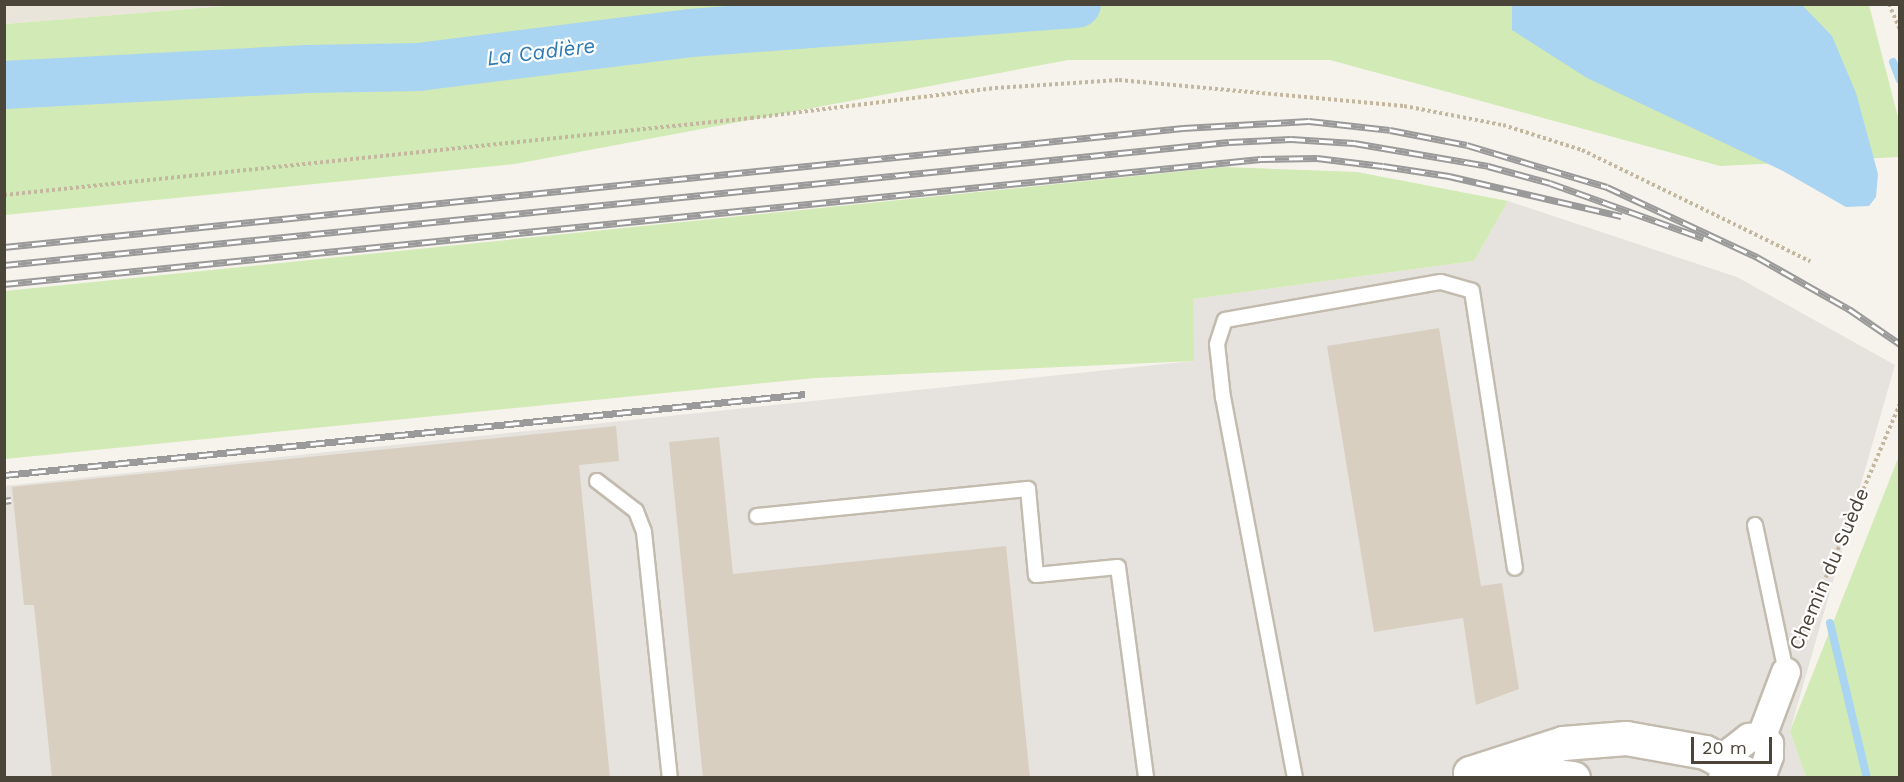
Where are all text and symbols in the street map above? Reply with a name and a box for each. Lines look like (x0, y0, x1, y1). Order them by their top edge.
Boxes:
water label: La Cadière (485, 33, 597, 71)
street label: Chemin du Suède (1784, 484, 1874, 654)
scale bar (1694, 725, 1775, 763)
text: 20 m (1702, 737, 1747, 758)

